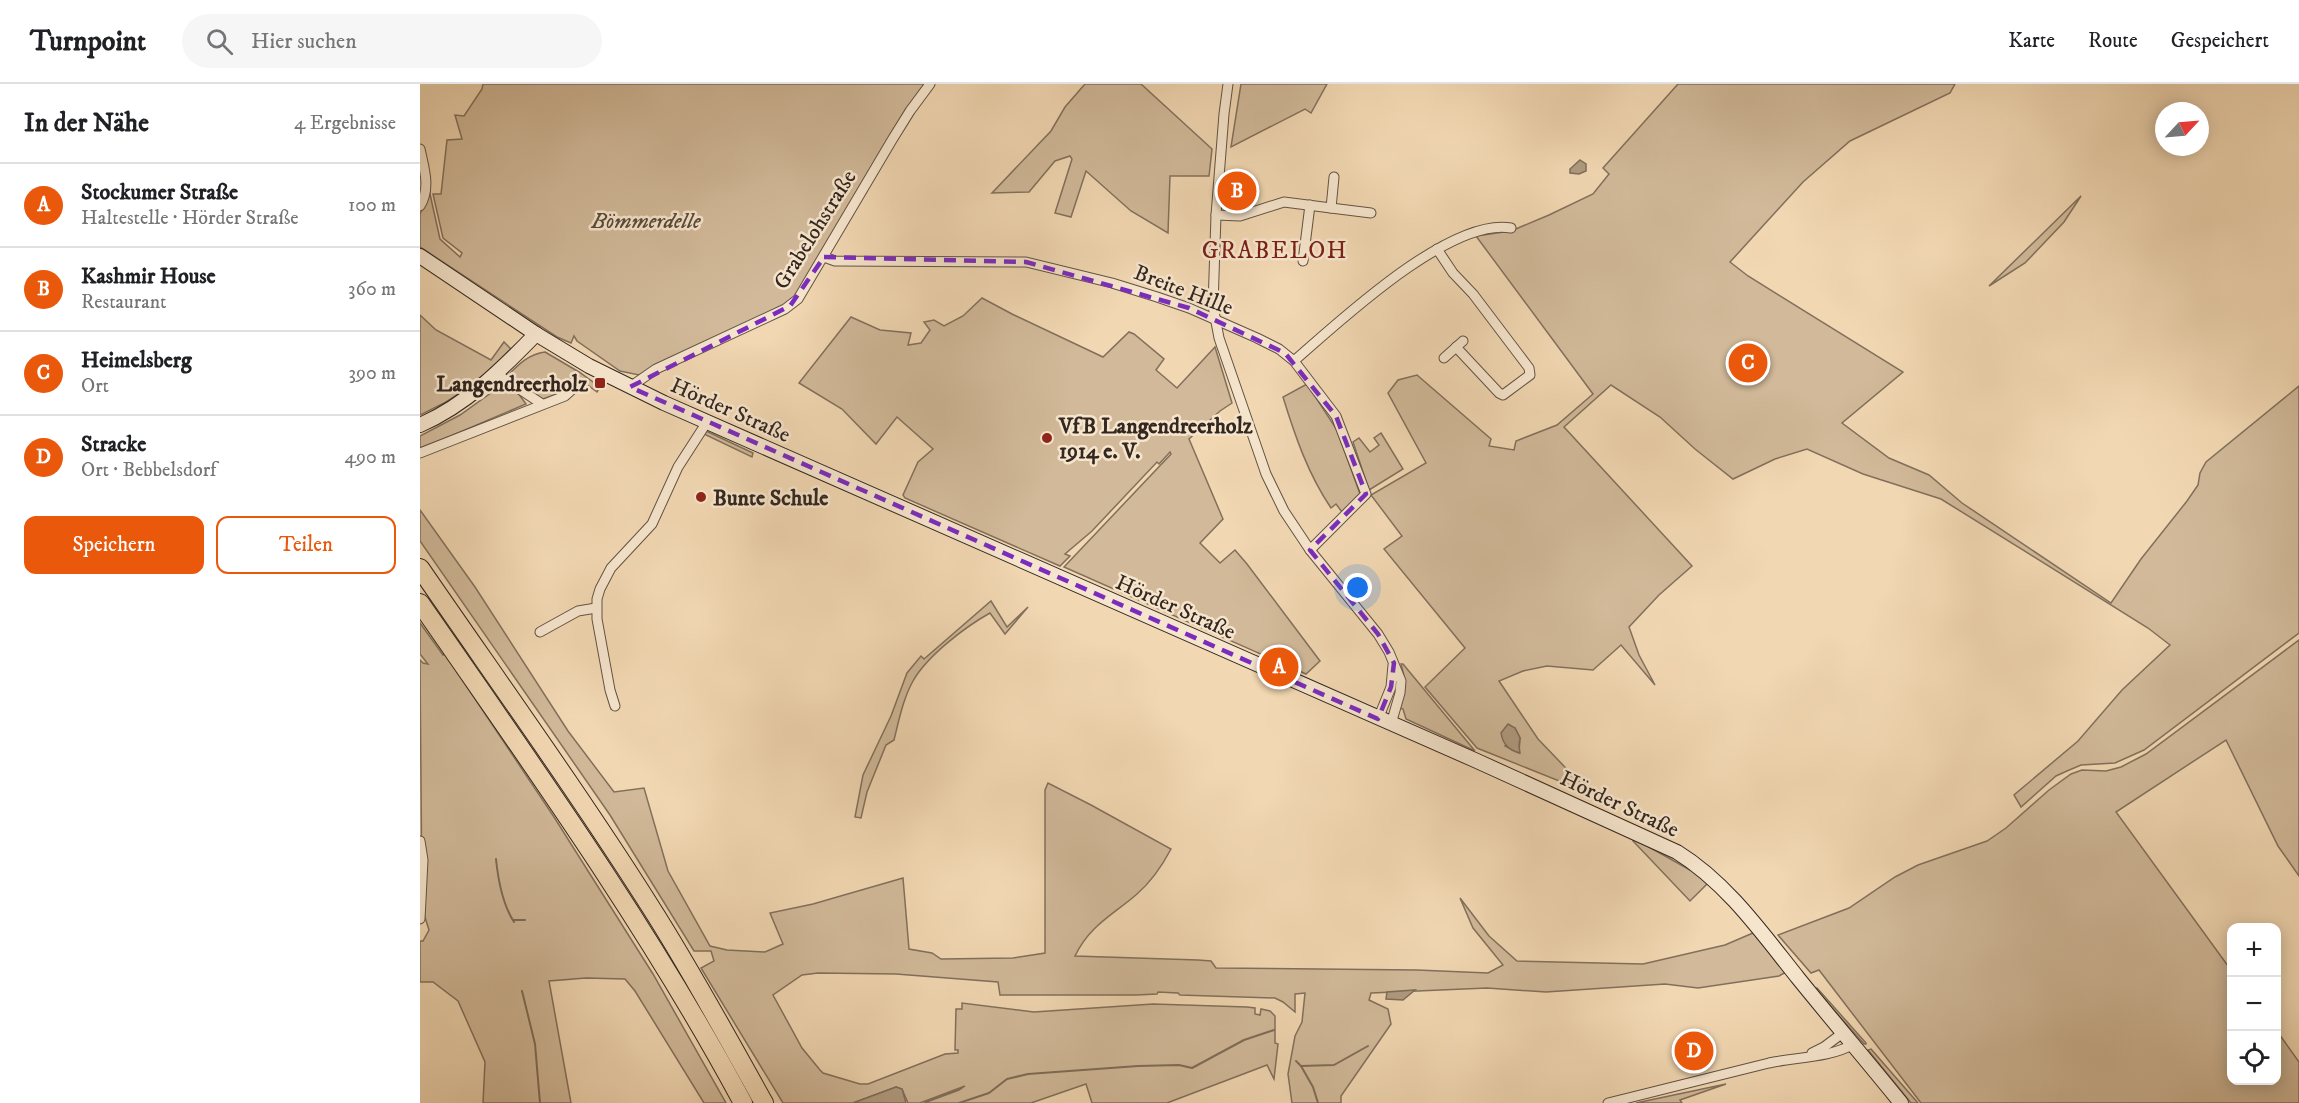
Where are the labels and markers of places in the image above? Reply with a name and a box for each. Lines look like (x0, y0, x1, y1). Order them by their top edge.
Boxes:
pin: B (1218, 168, 1256, 214)
pin: C (1728, 340, 1768, 386)
place label: Langendreerholz (436, 371, 588, 398)
marker: Langendreerholz (593, 376, 607, 390)
place label: VfB Langendreerholz 1914 e. V. (1058, 413, 1253, 465)
marker: VfB Langendreerholz 1914 e. V. (1040, 431, 1054, 445)
place label: Bunte Schule (713, 485, 828, 512)
marker: Bunte Schule (694, 490, 708, 504)
pin: A (1260, 644, 1298, 690)
pin: D (1674, 1028, 1714, 1074)

